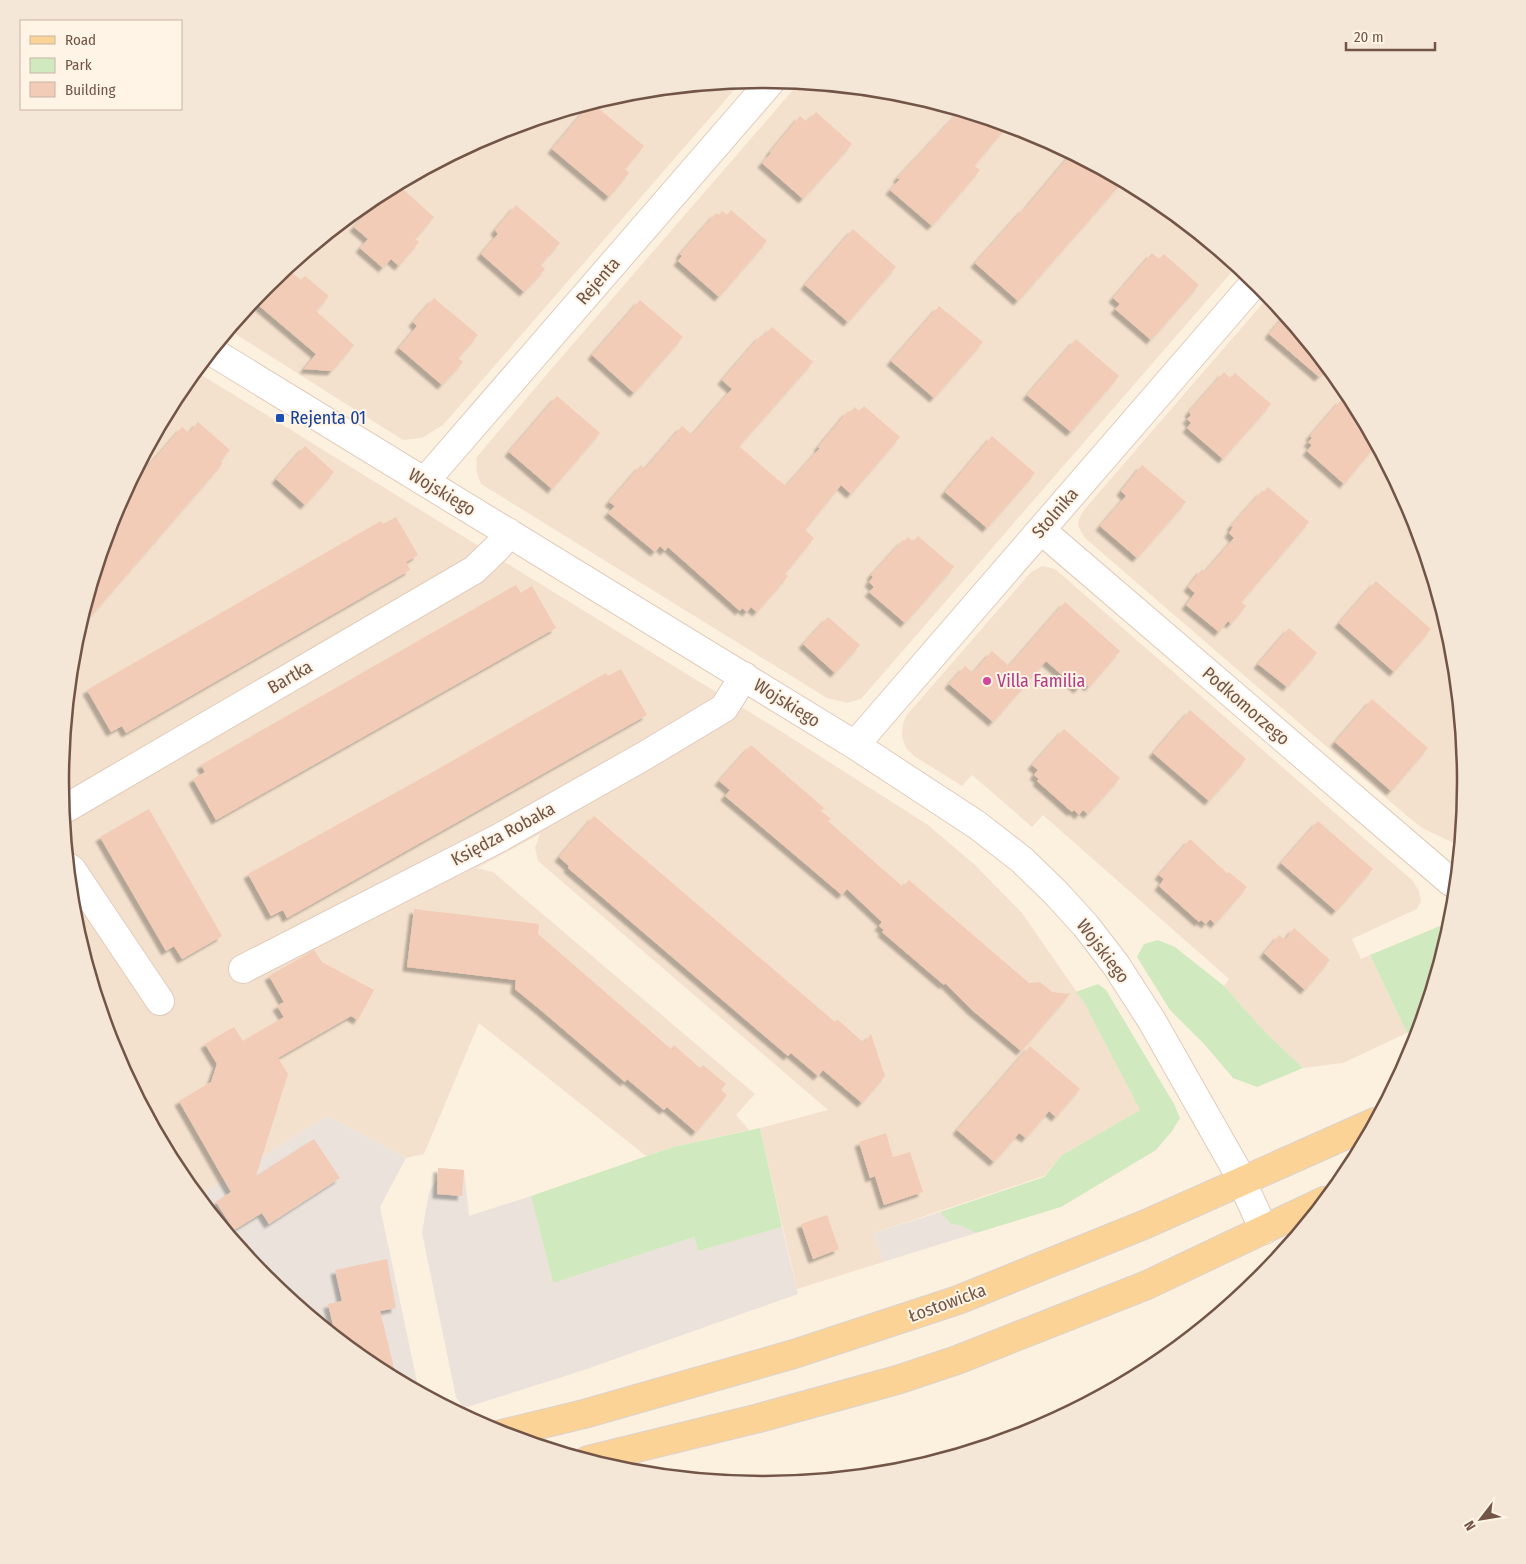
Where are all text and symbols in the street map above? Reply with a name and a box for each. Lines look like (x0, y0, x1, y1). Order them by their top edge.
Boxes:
legend (20, 20, 182, 110)
scale bar (1346, 20, 1435, 52)
text: 20 m (1354, 28, 1384, 46)
text: Road (65, 31, 96, 49)
text: Park (65, 56, 92, 74)
text: Building (65, 81, 116, 99)
street label: Rejenta (571, 253, 625, 309)
place label: Rejenta 01 (290, 407, 366, 429)
marker: Rejenta 01 (274, 412, 286, 424)
street label: Wojskiego (404, 463, 480, 521)
street label: Stolnika (1027, 483, 1083, 543)
street label: Bartka (264, 655, 316, 698)
street label: Podkomorzego (1198, 662, 1294, 750)
place label: Villa Familia (997, 670, 1085, 692)
street label: Wojskiego (750, 674, 824, 732)
marker: Villa Familia (981, 675, 993, 687)
street label: Księdza Robaka (447, 797, 559, 871)
street label: Wojskiego (1072, 915, 1134, 987)
street label: Łostowicka (905, 1279, 989, 1327)
north arrow (1456, 1494, 1506, 1544)
text: N (1461, 1517, 1480, 1533)

